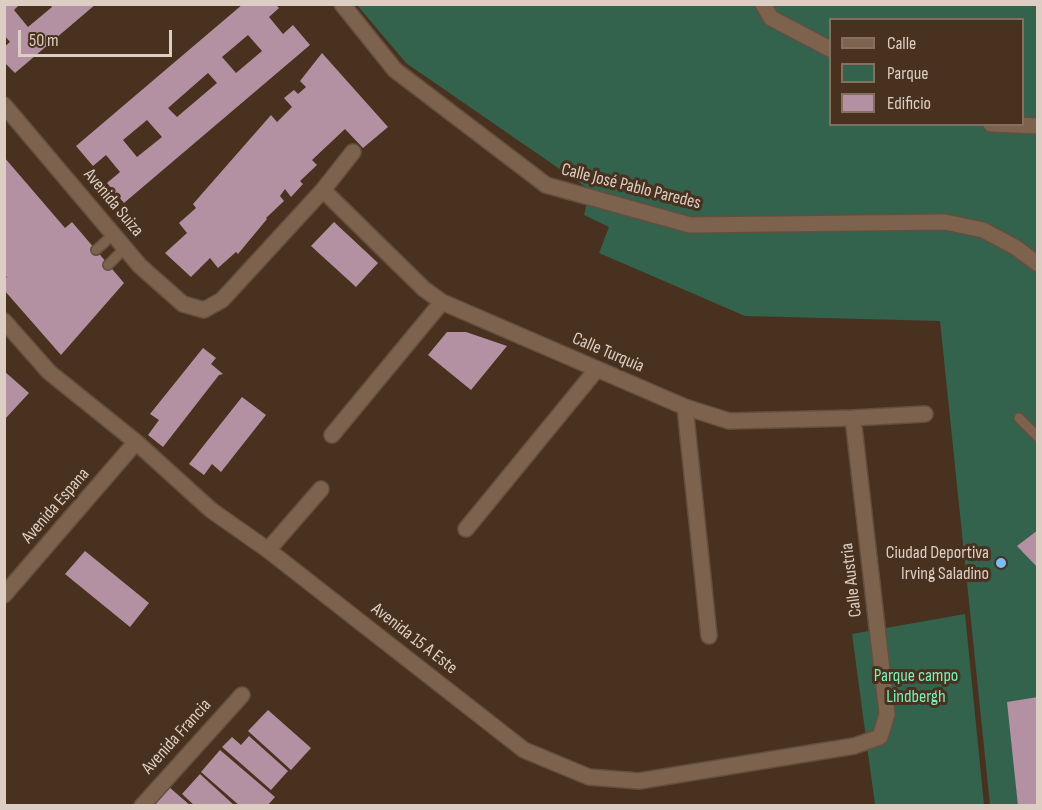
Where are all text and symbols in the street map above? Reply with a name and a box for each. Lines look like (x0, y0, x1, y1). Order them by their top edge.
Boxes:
scale bar (21, 18, 176, 56)
legend (829, 18, 1024, 126)
text: 50 m (29, 30, 59, 51)
text: Calle (887, 33, 916, 54)
text: Parque (887, 63, 928, 84)
text: Edificio (887, 93, 931, 114)
street label: Calle José Pablo Paredes (559, 159, 703, 215)
street label: Avenida Suiza (78, 165, 148, 241)
street label: Calle Turquia (569, 328, 647, 378)
street label: Avenida Espana (17, 464, 95, 548)
street label: Calle Austria (837, 542, 867, 618)
place label: Ciudad Deportiva Irving Saladino (886, 542, 989, 584)
marker: Ciudad Deportiva Irving Saladino (994, 556, 1008, 570)
street label: Avenida 15 A Este (367, 599, 461, 679)
park label: Parque campo Lindbergh (874, 665, 958, 708)
street label: Avenida Francia (138, 695, 216, 779)

